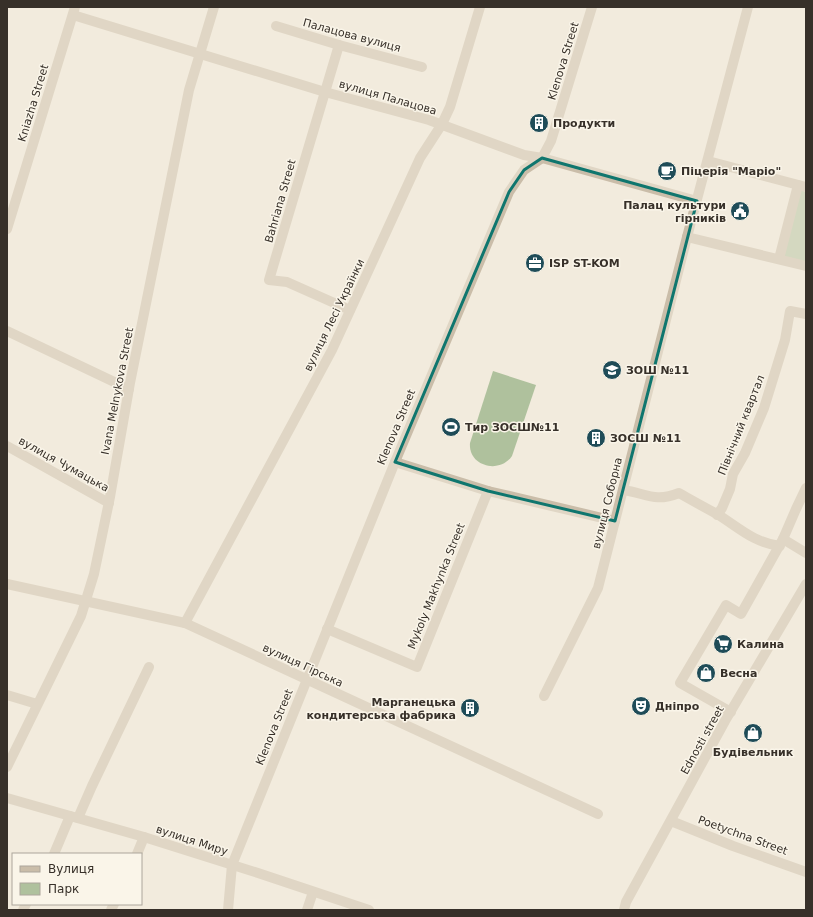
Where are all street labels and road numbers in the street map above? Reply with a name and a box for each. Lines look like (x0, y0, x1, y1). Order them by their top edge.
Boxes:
street label: Палацова вулиця (301, 16, 402, 55)
street label: Klenova Street (545, 20, 582, 102)
street label: Kniazha Street (16, 62, 52, 143)
street label: вулиця Палацова (338, 77, 438, 118)
street label: Bahriana Street (262, 157, 299, 244)
street label: вулиця Лесі Українки (302, 257, 367, 374)
street label: Ivana Melnykova Street (99, 326, 136, 456)
street label: Північний квартал (715, 373, 767, 477)
street label: Klenova Street (375, 387, 419, 467)
street label: вулиця Чумацька (16, 434, 111, 495)
street label: вулиця Соборна (590, 456, 625, 550)
street label: Mykoly Makhynka Street (405, 521, 468, 651)
street label: вулиця Гірська (260, 641, 345, 690)
street label: Klenova Street (253, 687, 296, 767)
street label: Ednosti street (678, 703, 727, 777)
street label: Poetychna Street (696, 813, 790, 858)
street label: вулиця Миру (154, 823, 230, 858)

